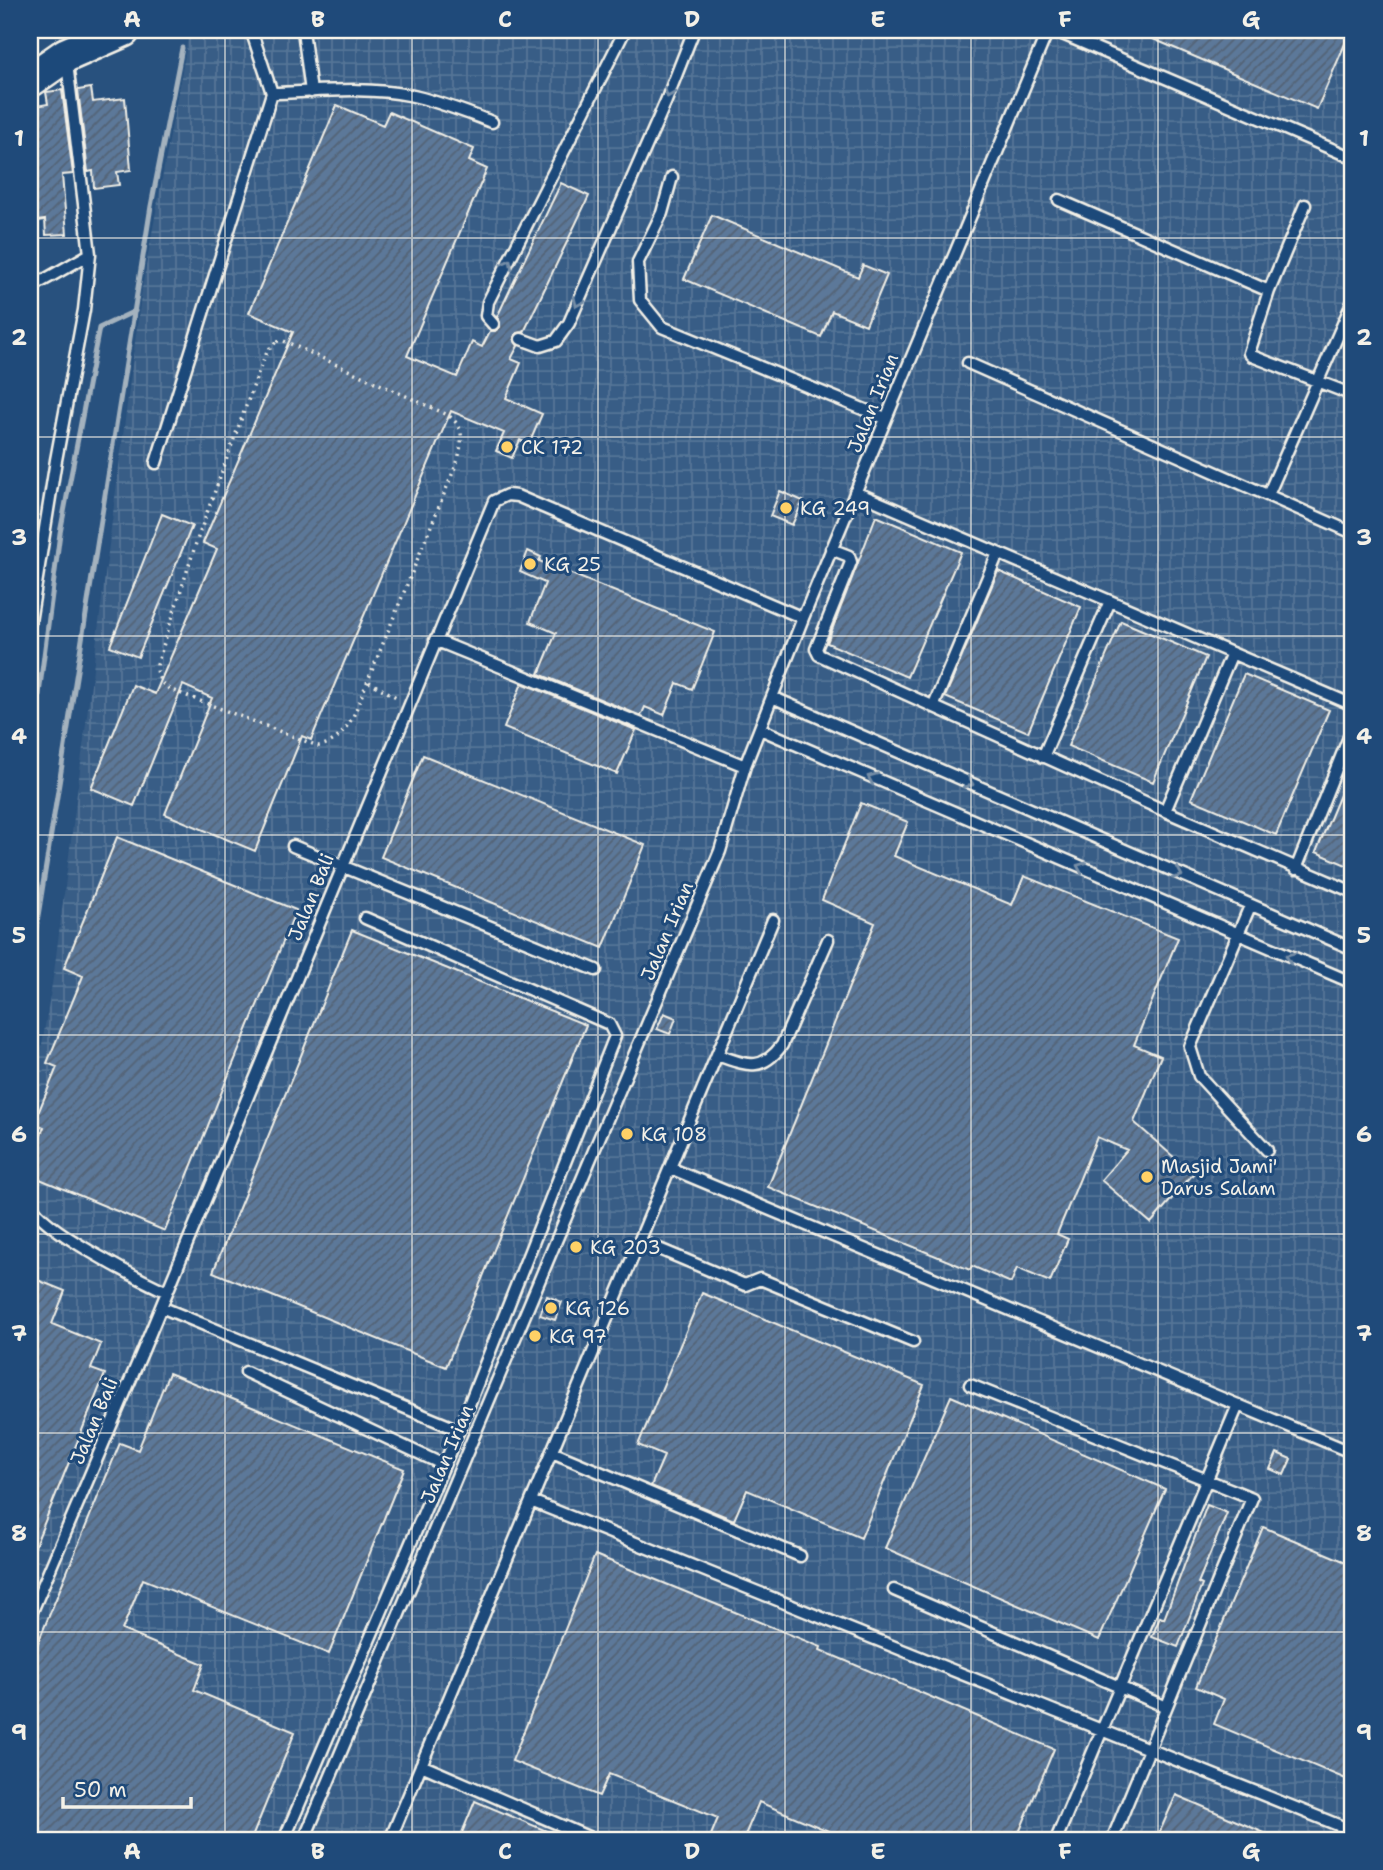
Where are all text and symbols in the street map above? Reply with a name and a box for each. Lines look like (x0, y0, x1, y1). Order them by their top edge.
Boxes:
text: A (123, 4, 141, 34)
text: B (311, 4, 325, 34)
text: C (498, 4, 512, 34)
text: D (684, 4, 700, 34)
text: E (870, 4, 886, 34)
text: F (1058, 4, 1072, 34)
text: G (1242, 4, 1261, 34)
one-way arrow (664, 87, 678, 99)
text: 1 (14, 123, 24, 153)
text: 1 (1359, 123, 1369, 153)
one-way arrow (500, 258, 514, 271)
one-way arrow (572, 295, 586, 307)
text: 2 (11, 322, 27, 352)
text: 2 (1356, 322, 1372, 352)
street label: Jalan Irian (842, 350, 904, 456)
place label: CK 172 (521, 435, 583, 460)
marker: CK 172 (499, 439, 515, 455)
place label: KG 249 (800, 496, 870, 521)
marker: KG 249 (778, 500, 794, 516)
text: 3 (11, 522, 27, 552)
text: 3 (1356, 522, 1372, 552)
place label: KG 25 (544, 552, 601, 577)
marker: KG 25 (522, 556, 538, 572)
text: 4 (11, 721, 27, 751)
text: 4 (1356, 721, 1372, 751)
one-way arrow (867, 772, 879, 786)
one-way arrow (962, 775, 975, 789)
street label: Jalan Bali (282, 850, 340, 944)
one-way arrow (1076, 861, 1088, 875)
one-way arrow (1171, 866, 1183, 880)
street label: Jalan Irian (635, 878, 699, 984)
text: 5 (12, 920, 26, 950)
text: 5 (1357, 920, 1371, 950)
one-way arrow (1285, 951, 1297, 965)
text: 6 (11, 1119, 27, 1149)
text: 6 (1356, 1119, 1372, 1149)
place label: KG 108 (641, 1122, 707, 1147)
marker: KG 108 (619, 1126, 635, 1142)
place label: Masjid Jami' Darus Salam (1161, 1154, 1278, 1201)
marker: Masjid Jami' Darus Salam (1139, 1169, 1155, 1185)
place label: KG 203 (590, 1235, 661, 1260)
marker: KG 203 (568, 1239, 584, 1255)
place label: KG 126 (565, 1296, 630, 1321)
marker: KG 126 (543, 1300, 559, 1316)
text: 7 (11, 1318, 27, 1348)
text: 7 (1356, 1318, 1372, 1348)
place label: KG 97 (549, 1324, 607, 1349)
marker: KG 97 (527, 1328, 543, 1344)
street label: Jalan Bali (64, 1374, 124, 1468)
street label: Jalan Irian (415, 1401, 479, 1507)
text: 8 (11, 1518, 27, 1548)
text: 8 (1356, 1518, 1372, 1548)
text: 9 (11, 1717, 27, 1747)
text: 9 (1356, 1717, 1372, 1747)
scale bar (63, 1765, 191, 1809)
text: 50 m (74, 1776, 127, 1804)
text: A (123, 1836, 141, 1866)
text: B (311, 1836, 325, 1866)
text: C (498, 1836, 512, 1866)
text: D (684, 1836, 700, 1866)
text: E (870, 1836, 886, 1866)
text: F (1058, 1836, 1072, 1866)
text: G (1242, 1836, 1261, 1866)

